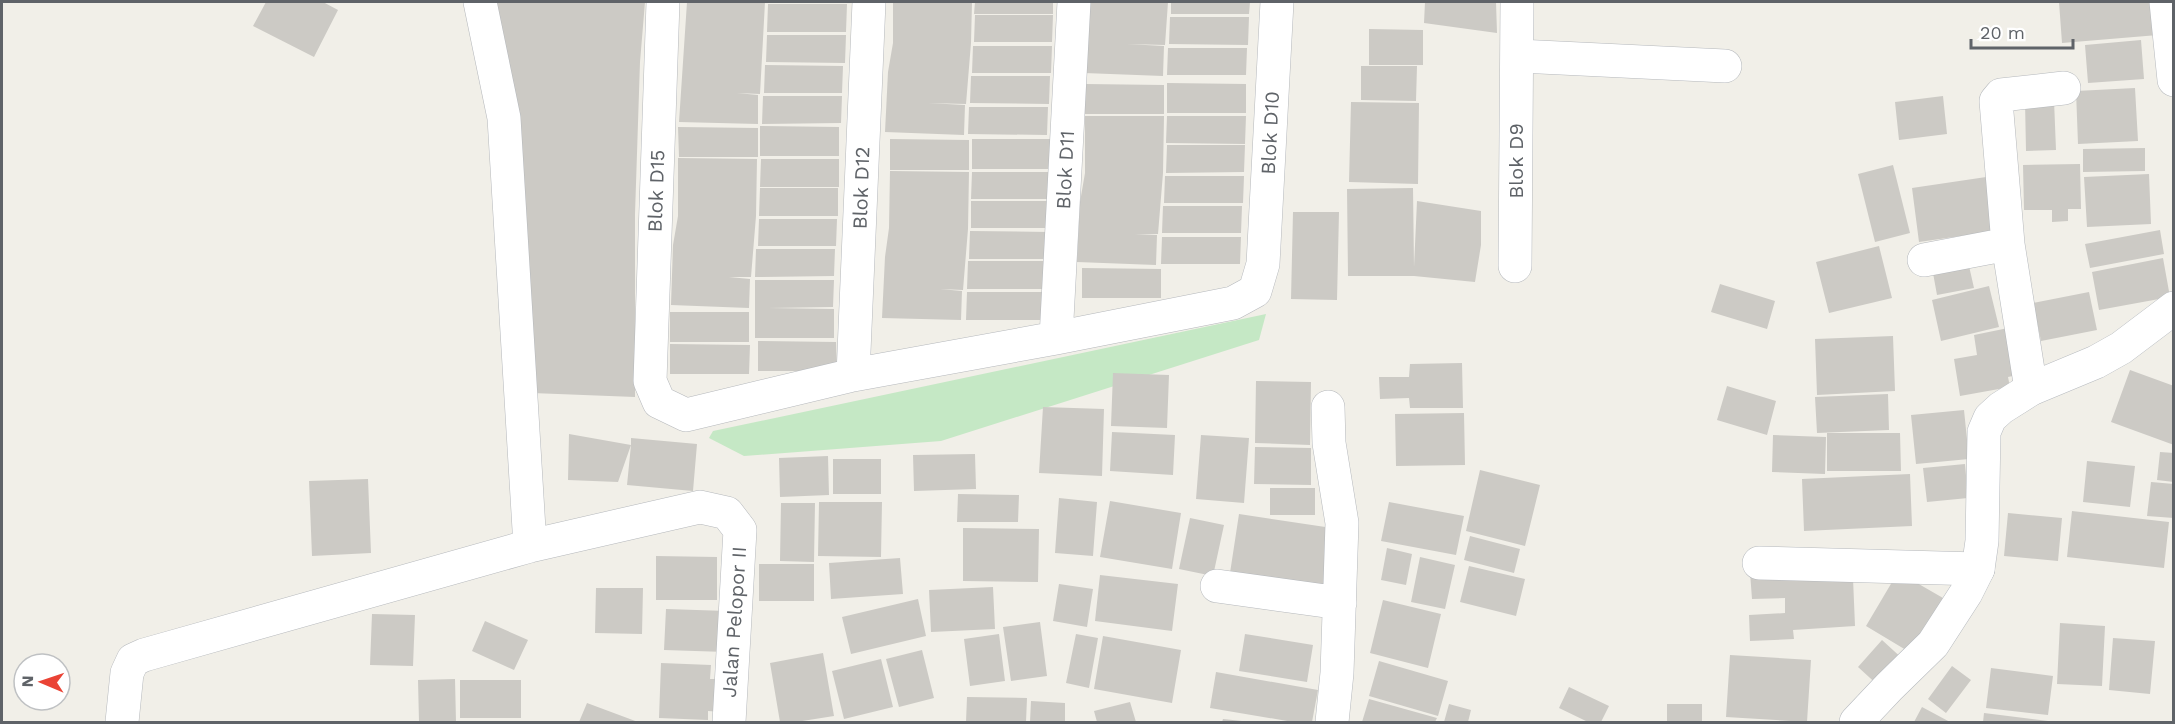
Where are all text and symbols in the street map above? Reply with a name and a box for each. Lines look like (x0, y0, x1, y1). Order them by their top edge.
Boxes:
scale bar (1971, 12, 2073, 50)
text: 20 m (1980, 22, 2025, 43)
street label: Blok D10 (1256, 91, 1284, 175)
street label: Blok D9 (1504, 123, 1528, 199)
street label: Blok D11 (1051, 130, 1079, 210)
street label: Blok D12 (848, 146, 874, 230)
street label: Blok D15 (643, 149, 669, 233)
street label: Jalan Pelopor II (717, 546, 751, 698)
north arrow (12, 652, 72, 712)
text: N (18, 675, 37, 688)

